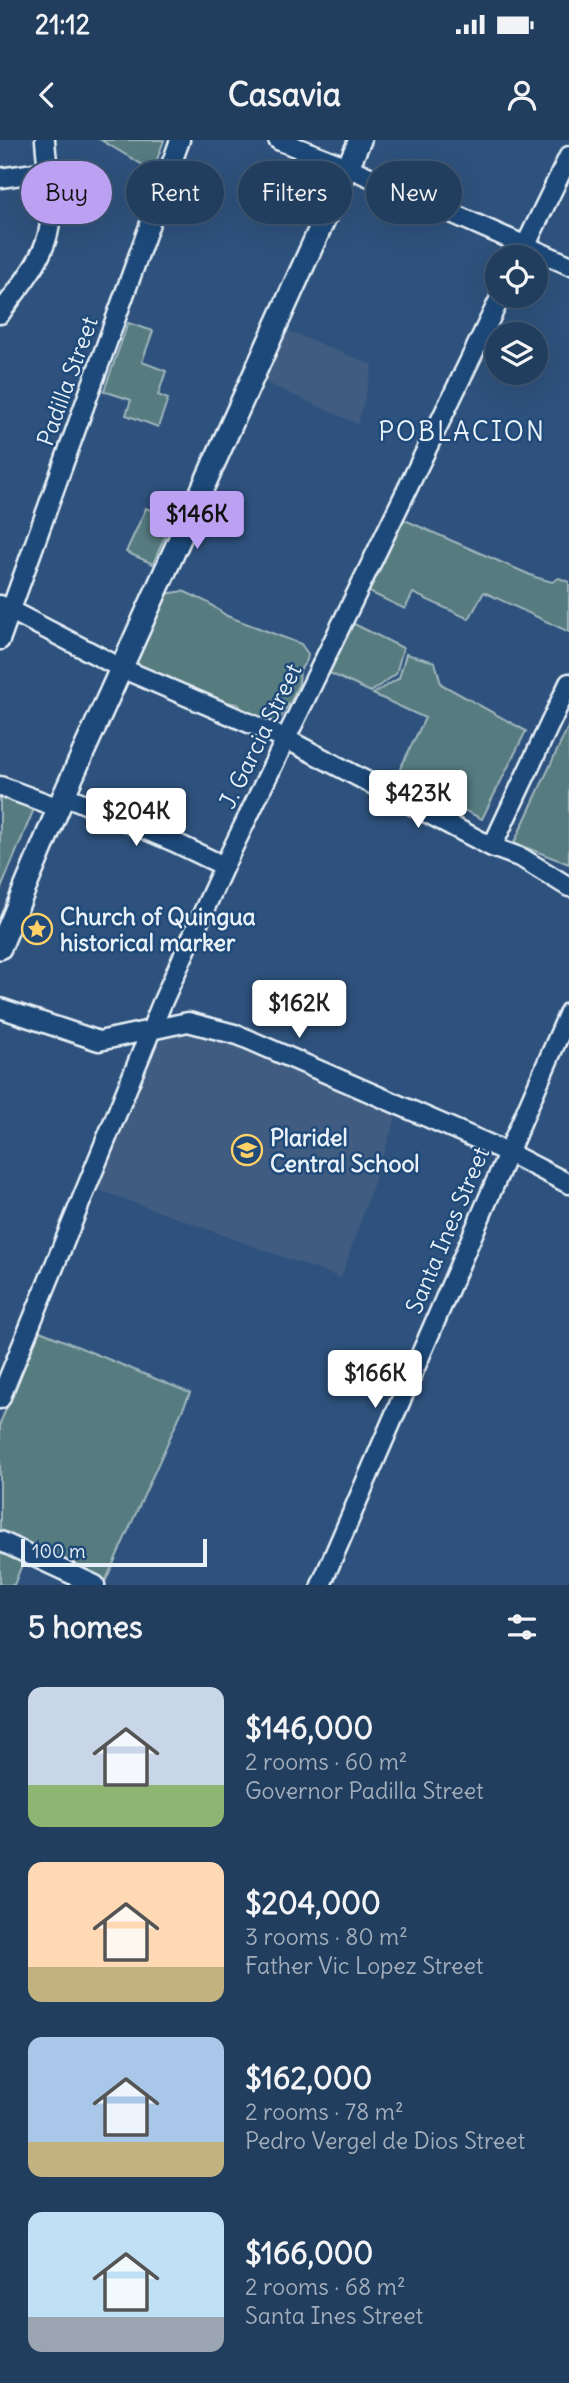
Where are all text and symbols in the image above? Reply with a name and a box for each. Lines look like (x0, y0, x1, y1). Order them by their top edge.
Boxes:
text: 21:12 (35, 8, 90, 41)
text: Casavia (228, 74, 341, 115)
icon: back (28, 76, 66, 114)
icon: person (503, 76, 541, 114)
chip: Buy (21, 161, 112, 224)
chip: Rent (126, 161, 224, 224)
chip: Filters (238, 161, 352, 224)
chip: New (366, 161, 462, 224)
map controls (485, 245, 548, 385)
button: locate (485, 245, 548, 308)
street label: Padilla Street (30, 312, 104, 450)
button: layers (485, 322, 548, 385)
district label: POBLACION (378, 415, 546, 448)
pin: $146K (148, 492, 246, 551)
text: $146K (166, 499, 228, 528)
street label: J. Garcia Street (212, 659, 308, 813)
pin: $423K (369, 770, 467, 830)
text: $423K (385, 778, 451, 807)
pin: $204K (87, 788, 185, 848)
text: $204K (102, 796, 170, 825)
place label: Church of Quingua historical marker (60, 902, 256, 957)
place icon: Church of Quingua historical marker (20, 912, 54, 946)
pin: $162K (250, 981, 348, 1040)
text: $162K (268, 988, 330, 1017)
place label: Plaridel Central School (270, 1123, 419, 1178)
school or university icon: Plaridel Central School (230, 1133, 264, 1167)
street label: Santa Ines Street (399, 1142, 495, 1318)
pin: $166K (326, 1350, 424, 1410)
text: $166K (344, 1358, 406, 1387)
scale bar (21, 1536, 206, 1568)
text: 100 m (32, 1539, 86, 1563)
text: 5 homes (28, 1608, 143, 1646)
icon: filters (503, 1608, 541, 1646)
text: $146,000 (245, 1709, 373, 1747)
icon: home (84, 1715, 168, 1799)
text: 2 rooms · 60 m² (245, 1747, 407, 1776)
text: Governor Padilla Street (245, 1776, 484, 1805)
text: $204,000 (245, 1884, 381, 1922)
icon: home (84, 1890, 168, 1974)
text: 3 rooms · 80 m² (245, 1922, 408, 1951)
text: Father Vic Lopez Street (245, 1951, 484, 1980)
text: $162,000 (245, 2059, 372, 2097)
icon: home (84, 2065, 168, 2149)
text: 2 rooms · 78 m² (245, 2097, 404, 2126)
text: Pedro Vergel de Dios Street (245, 2126, 525, 2155)
text: $166,000 (245, 2234, 373, 2272)
icon: home (84, 2240, 168, 2324)
text: 2 rooms · 68 m² (245, 2272, 406, 2301)
text: Santa Ines Street (245, 2301, 423, 2330)

